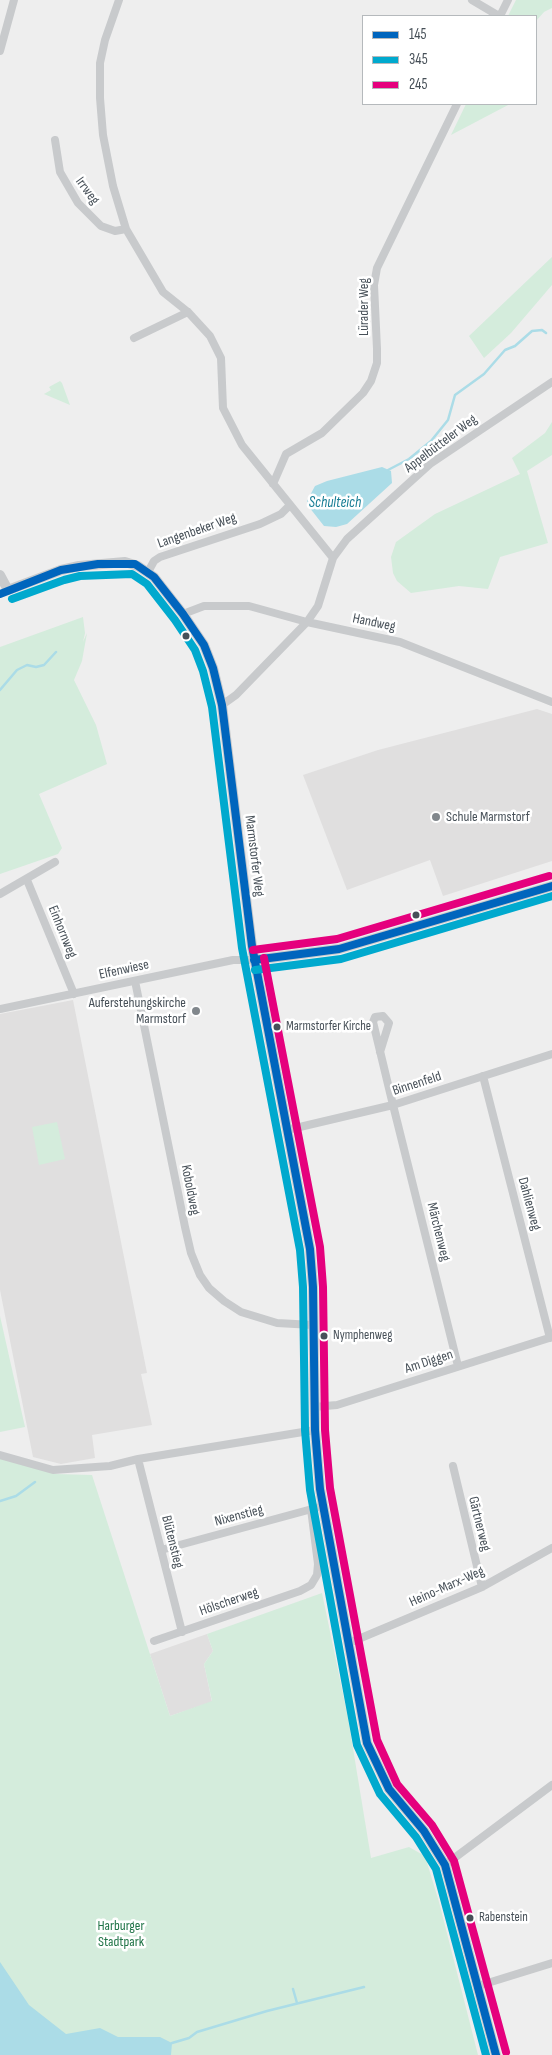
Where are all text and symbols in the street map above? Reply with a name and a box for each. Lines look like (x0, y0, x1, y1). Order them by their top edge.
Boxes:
legend (362, 15, 537, 105)
text: 145 (409, 25, 427, 44)
text: 345 (409, 50, 428, 69)
text: 245 (409, 75, 427, 94)
street label: Irrweg (71, 174, 103, 208)
street label: Lürader Weg (356, 278, 372, 336)
street label: Appelbütteler Weg (401, 411, 481, 477)
water label: Schulteich (309, 494, 361, 512)
street label: Langenbeker Weg (155, 510, 239, 552)
street label: Handweg (351, 610, 397, 636)
unlabelled marker (181, 631, 191, 641)
place label: Schule Marmstorf (446, 809, 530, 825)
marker: Schule Marmstorf (430, 811, 442, 823)
street label: Marmstorfer Weg (241, 814, 267, 898)
street label: Einhornweg (44, 903, 80, 961)
unlabelled marker (411, 910, 421, 920)
street label: Elfenwiese (98, 957, 150, 983)
place label: Auferstehungskirche Marmstorf (89, 995, 186, 1028)
marker: Auferstehungskirche Marmstorf (190, 1005, 202, 1017)
place label: Marmstorfer Kirche (286, 1019, 371, 1035)
marker: Marmstorfer Kirche (272, 1022, 282, 1032)
street label: Binnenfeld (391, 1068, 443, 1100)
street label: Koboldweg (177, 1163, 203, 1217)
street label: Dahlienweg (514, 1176, 544, 1232)
street label: Märchenweg (423, 1201, 453, 1263)
place label: Nymphenweg (333, 1328, 392, 1344)
marker: Nymphenweg (319, 1331, 329, 1341)
street label: Am Diggen (403, 1346, 455, 1378)
street label: Gärtnerweg (464, 1495, 494, 1553)
street label: Nixenstieg (213, 1501, 265, 1531)
street label: Blütenstieg (157, 1514, 187, 1570)
street label: Heino-Marx-Weg (407, 1563, 487, 1611)
street label: Hölscherweg (197, 1584, 261, 1620)
place label: Rabenstein (479, 1910, 528, 1926)
marker: Rabenstein (465, 1913, 475, 1923)
park label: Harburger Stadtpark (98, 1918, 144, 1950)

